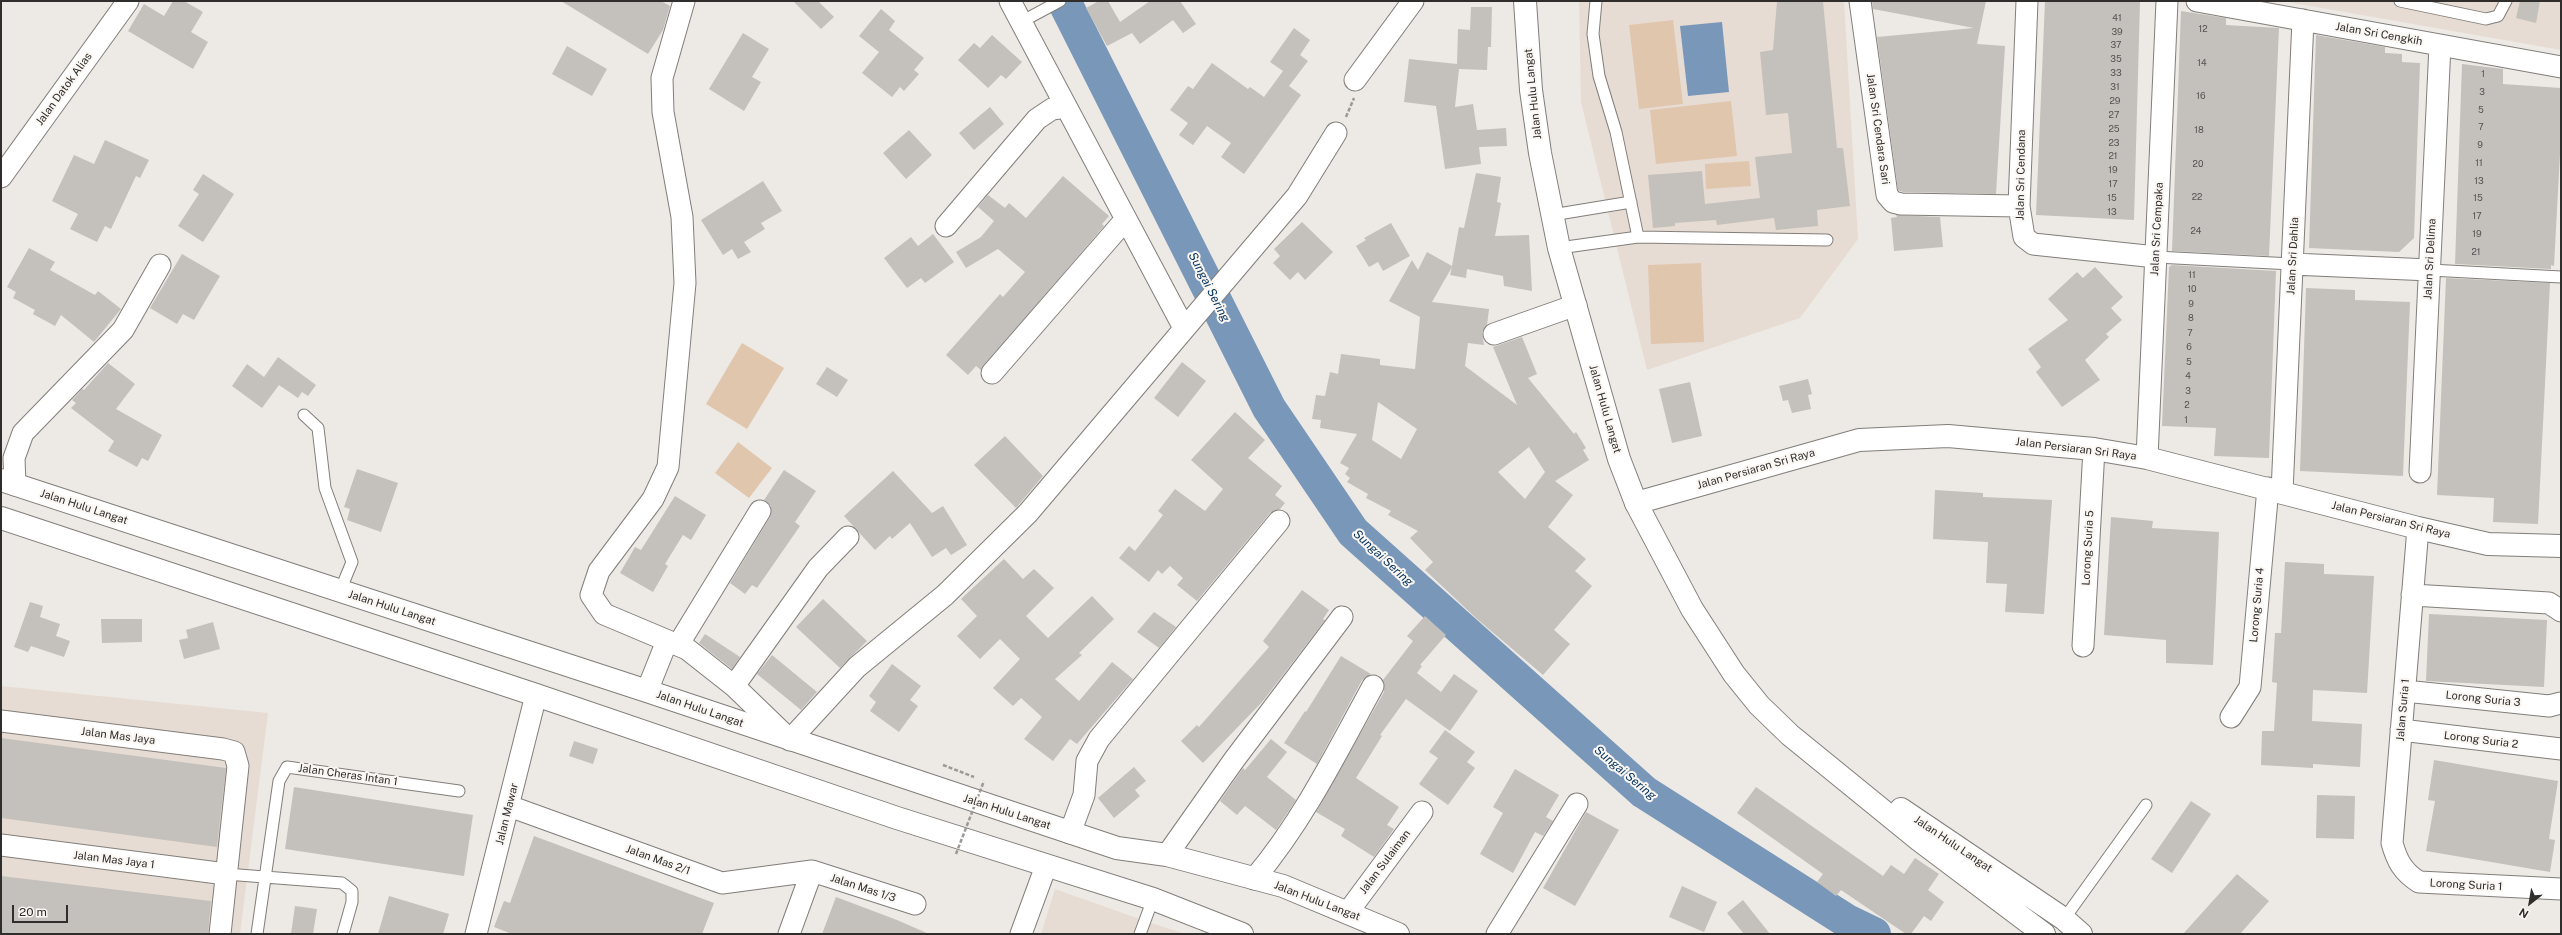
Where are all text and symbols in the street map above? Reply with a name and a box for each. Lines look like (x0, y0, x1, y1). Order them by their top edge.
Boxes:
house number: 41 (2112, 13, 2122, 23)
street label: Jalan Sri Cengkih (2334, 20, 2424, 48)
house number: 12 (2198, 24, 2208, 34)
house number: 39 (2111, 27, 2123, 37)
house number: 37 (2111, 40, 2121, 50)
street label: Jalan Hulu Langat (1522, 48, 1544, 140)
street label: Jalan Datok Alias (33, 50, 95, 128)
house number: 35 (2110, 54, 2122, 64)
house number: 14 (2197, 58, 2207, 68)
house number: 33 (2110, 68, 2122, 78)
house number: 1 (2481, 69, 2485, 79)
street label: Jalan Sri Cendara Sari (1864, 73, 1892, 185)
house number: 31 (2110, 82, 2120, 92)
house number: 3 (2479, 87, 2485, 97)
house number: 16 (2196, 91, 2206, 101)
house number: 29 (2110, 96, 2120, 106)
house number: 5 (2478, 105, 2484, 115)
house number: 27 (2109, 110, 2119, 120)
house number: 7 (2478, 122, 2484, 132)
house number: 25 (2108, 124, 2120, 134)
house number: 18 (2194, 125, 2204, 135)
street label: Jalan Sri Cendana (2014, 129, 2028, 221)
house number: 23 (2108, 138, 2120, 148)
house number: 9 (2477, 140, 2483, 150)
house number: 21 (2108, 151, 2118, 161)
house number: 11 (2475, 158, 2483, 168)
house number: 20 (2193, 159, 2203, 169)
house number: 19 (2108, 165, 2118, 175)
house number: 13 (2474, 176, 2484, 186)
house number: 17 (2108, 179, 2118, 189)
street label: Jalan Sri Cempaka (2148, 182, 2166, 276)
house number: 22 (2192, 192, 2202, 202)
house number: 15 (2107, 193, 2117, 203)
house number: 15 (2473, 193, 2483, 203)
house number: 13 (2107, 207, 2117, 217)
house number: 17 (2472, 211, 2482, 221)
street label: Jalan Sri Dahlia (2284, 217, 2302, 295)
street label: Jalan Sri Delima (2421, 218, 2439, 300)
house number: 24 (2190, 226, 2202, 236)
house number: 19 (2472, 229, 2482, 239)
house number: 21 (2471, 247, 2481, 257)
water label: Sungai Sering (1185, 250, 1233, 324)
house number: 11 (2188, 270, 2196, 280)
house number: 10 (2187, 284, 2197, 294)
house number: 9 (2188, 299, 2194, 309)
house number: 8 (2188, 313, 2194, 323)
house number: 7 (2187, 328, 2193, 338)
house number: 6 (2186, 342, 2192, 352)
house number: 5 (2186, 357, 2192, 367)
street label: Jalan Hulu Langat (1586, 363, 1624, 455)
house number: 4 (2185, 371, 2191, 381)
house number: 3 (2185, 386, 2191, 396)
house number: 2 (2184, 400, 2190, 410)
house number: 1 (2184, 415, 2188, 425)
street label: Jalan Persiaran Sri Raya (2015, 435, 2137, 463)
street label: Jalan Persiaran Sri Raya (1696, 446, 1816, 492)
street label: Jalan Hulu Langat (39, 487, 129, 527)
street label: Jalan Persiaran Sri Raya (2330, 499, 2452, 541)
street label: Lorong Suria 5 (2079, 510, 2097, 586)
water label: Sungai Sering (1350, 527, 1416, 589)
street label: Lorong Suria 4 (2247, 567, 2267, 643)
street label: Jalan Hulu Langat (347, 588, 437, 628)
street label: Jalan Suria 1 (2394, 678, 2412, 742)
street label: Jalan Hulu Langat (655, 688, 745, 730)
street label: Lorong Suria 3 (2445, 689, 2521, 709)
street label: Jalan Mas Jaya (80, 725, 156, 747)
street label: Lorong Suria 2 (2443, 729, 2519, 751)
water label: Sungai Sering (1591, 743, 1659, 803)
street label: Jalan Cheras Intan 1 (297, 761, 399, 789)
street label: Jalan Mawar (493, 782, 521, 846)
street label: Jalan Hulu Langat (962, 792, 1052, 832)
street label: Jalan Hulu Langat (1911, 813, 1995, 875)
street label: Jalan Sulaiman (1357, 827, 1413, 897)
street label: Jalan Mas 2/1 (624, 842, 692, 878)
street label: Jalan Mas Jaya 1 (73, 848, 155, 872)
street label: Jalan Mas 1/3 (829, 871, 897, 905)
street label: Lorong Suria 1 (2429, 877, 2503, 893)
street label: Jalan Hulu Langat (1272, 878, 1362, 924)
north arrow (2510, 883, 2550, 923)
scale bar (14, 897, 70, 923)
text: 20 m (19, 905, 47, 919)
text: N (2517, 906, 2531, 921)

